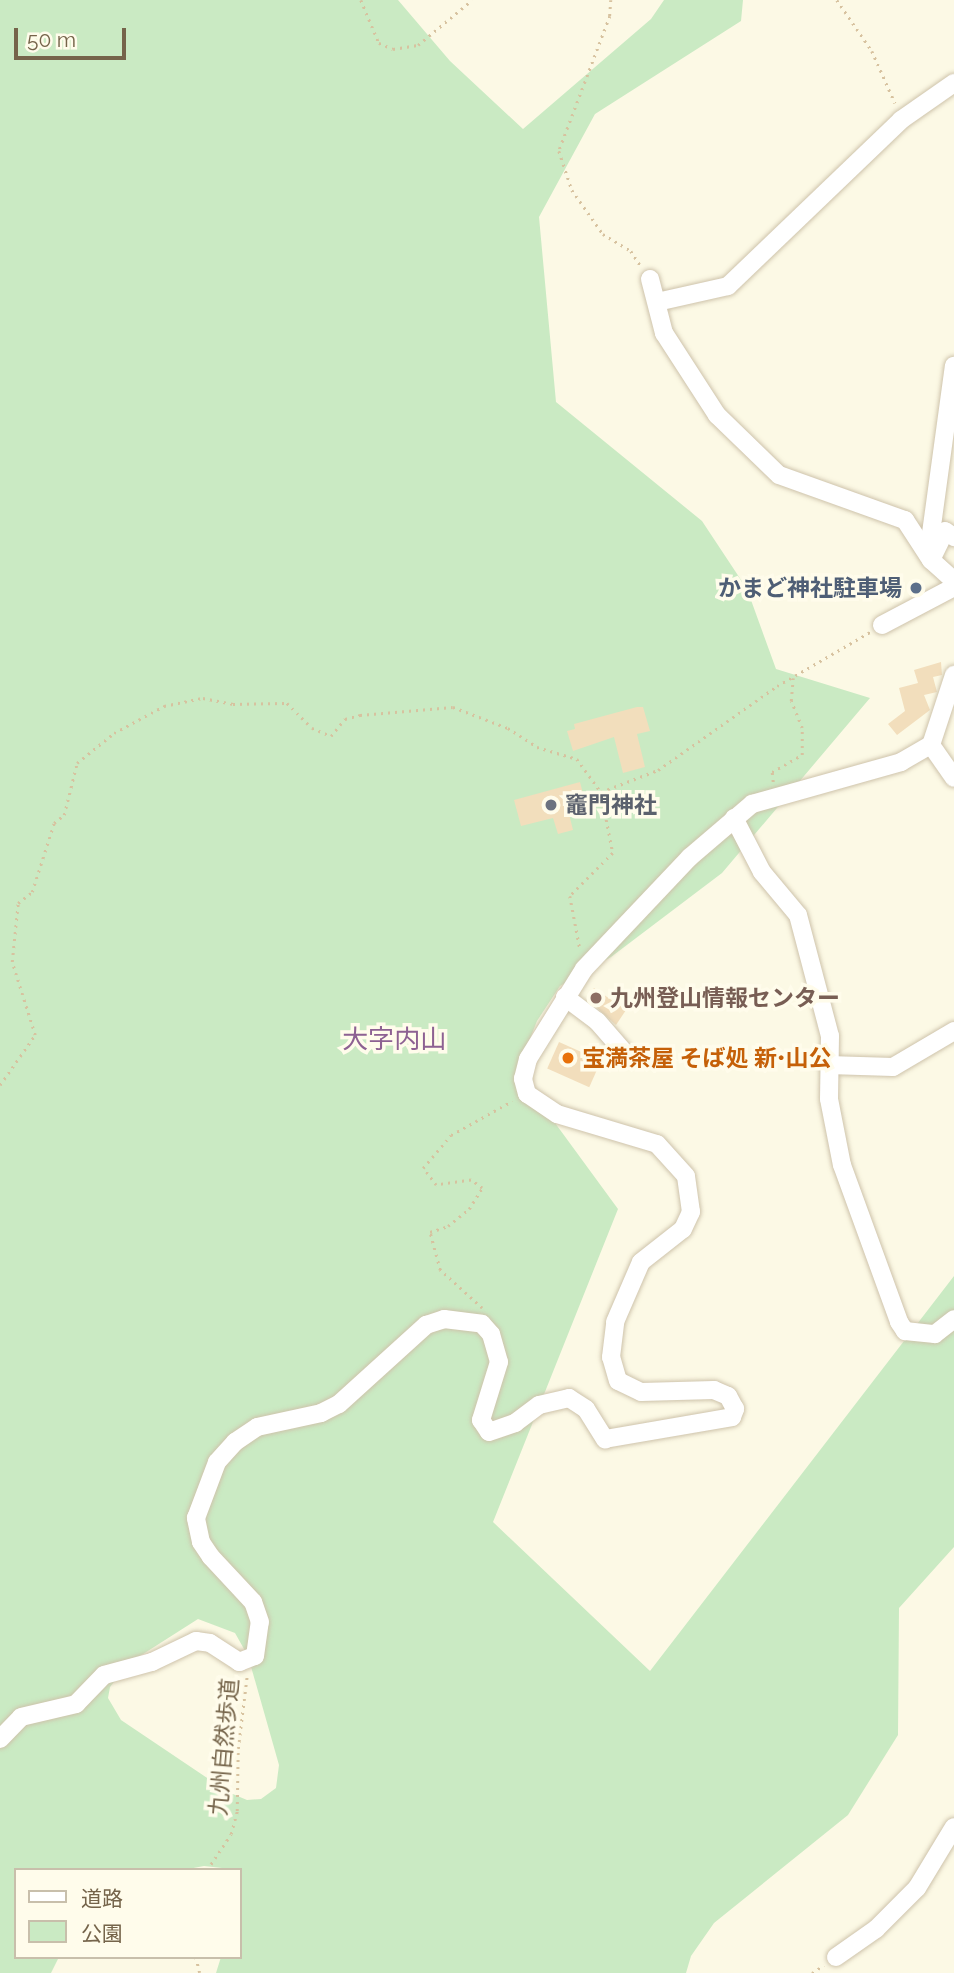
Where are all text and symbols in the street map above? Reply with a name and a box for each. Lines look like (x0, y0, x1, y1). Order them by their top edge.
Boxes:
scale bar (18, 14, 130, 58)
text: 50 m (27, 27, 76, 52)
place label: かまど神社駐車場 (718, 574, 902, 602)
marker: かまど神社駐車場 (908, 580, 924, 596)
place label: 竈門神社 (565, 791, 657, 819)
marker: 竈門神社 (543, 797, 559, 813)
place label: 九州登山情報センター (610, 984, 840, 1012)
marker: 九州登山情報センター (588, 990, 604, 1006)
district label: 大字内山 (342, 1024, 446, 1056)
place label: 宝満茶屋 そば処 新•山公 (582, 1044, 831, 1072)
marker: 宝満茶屋 そば処 新•山公 (560, 1050, 576, 1066)
street label: 九州自然歩道 (204, 1677, 244, 1817)
legend (14, 1868, 242, 1959)
text: 道路 (81, 1886, 123, 1911)
text: 公園 (81, 1921, 123, 1946)

